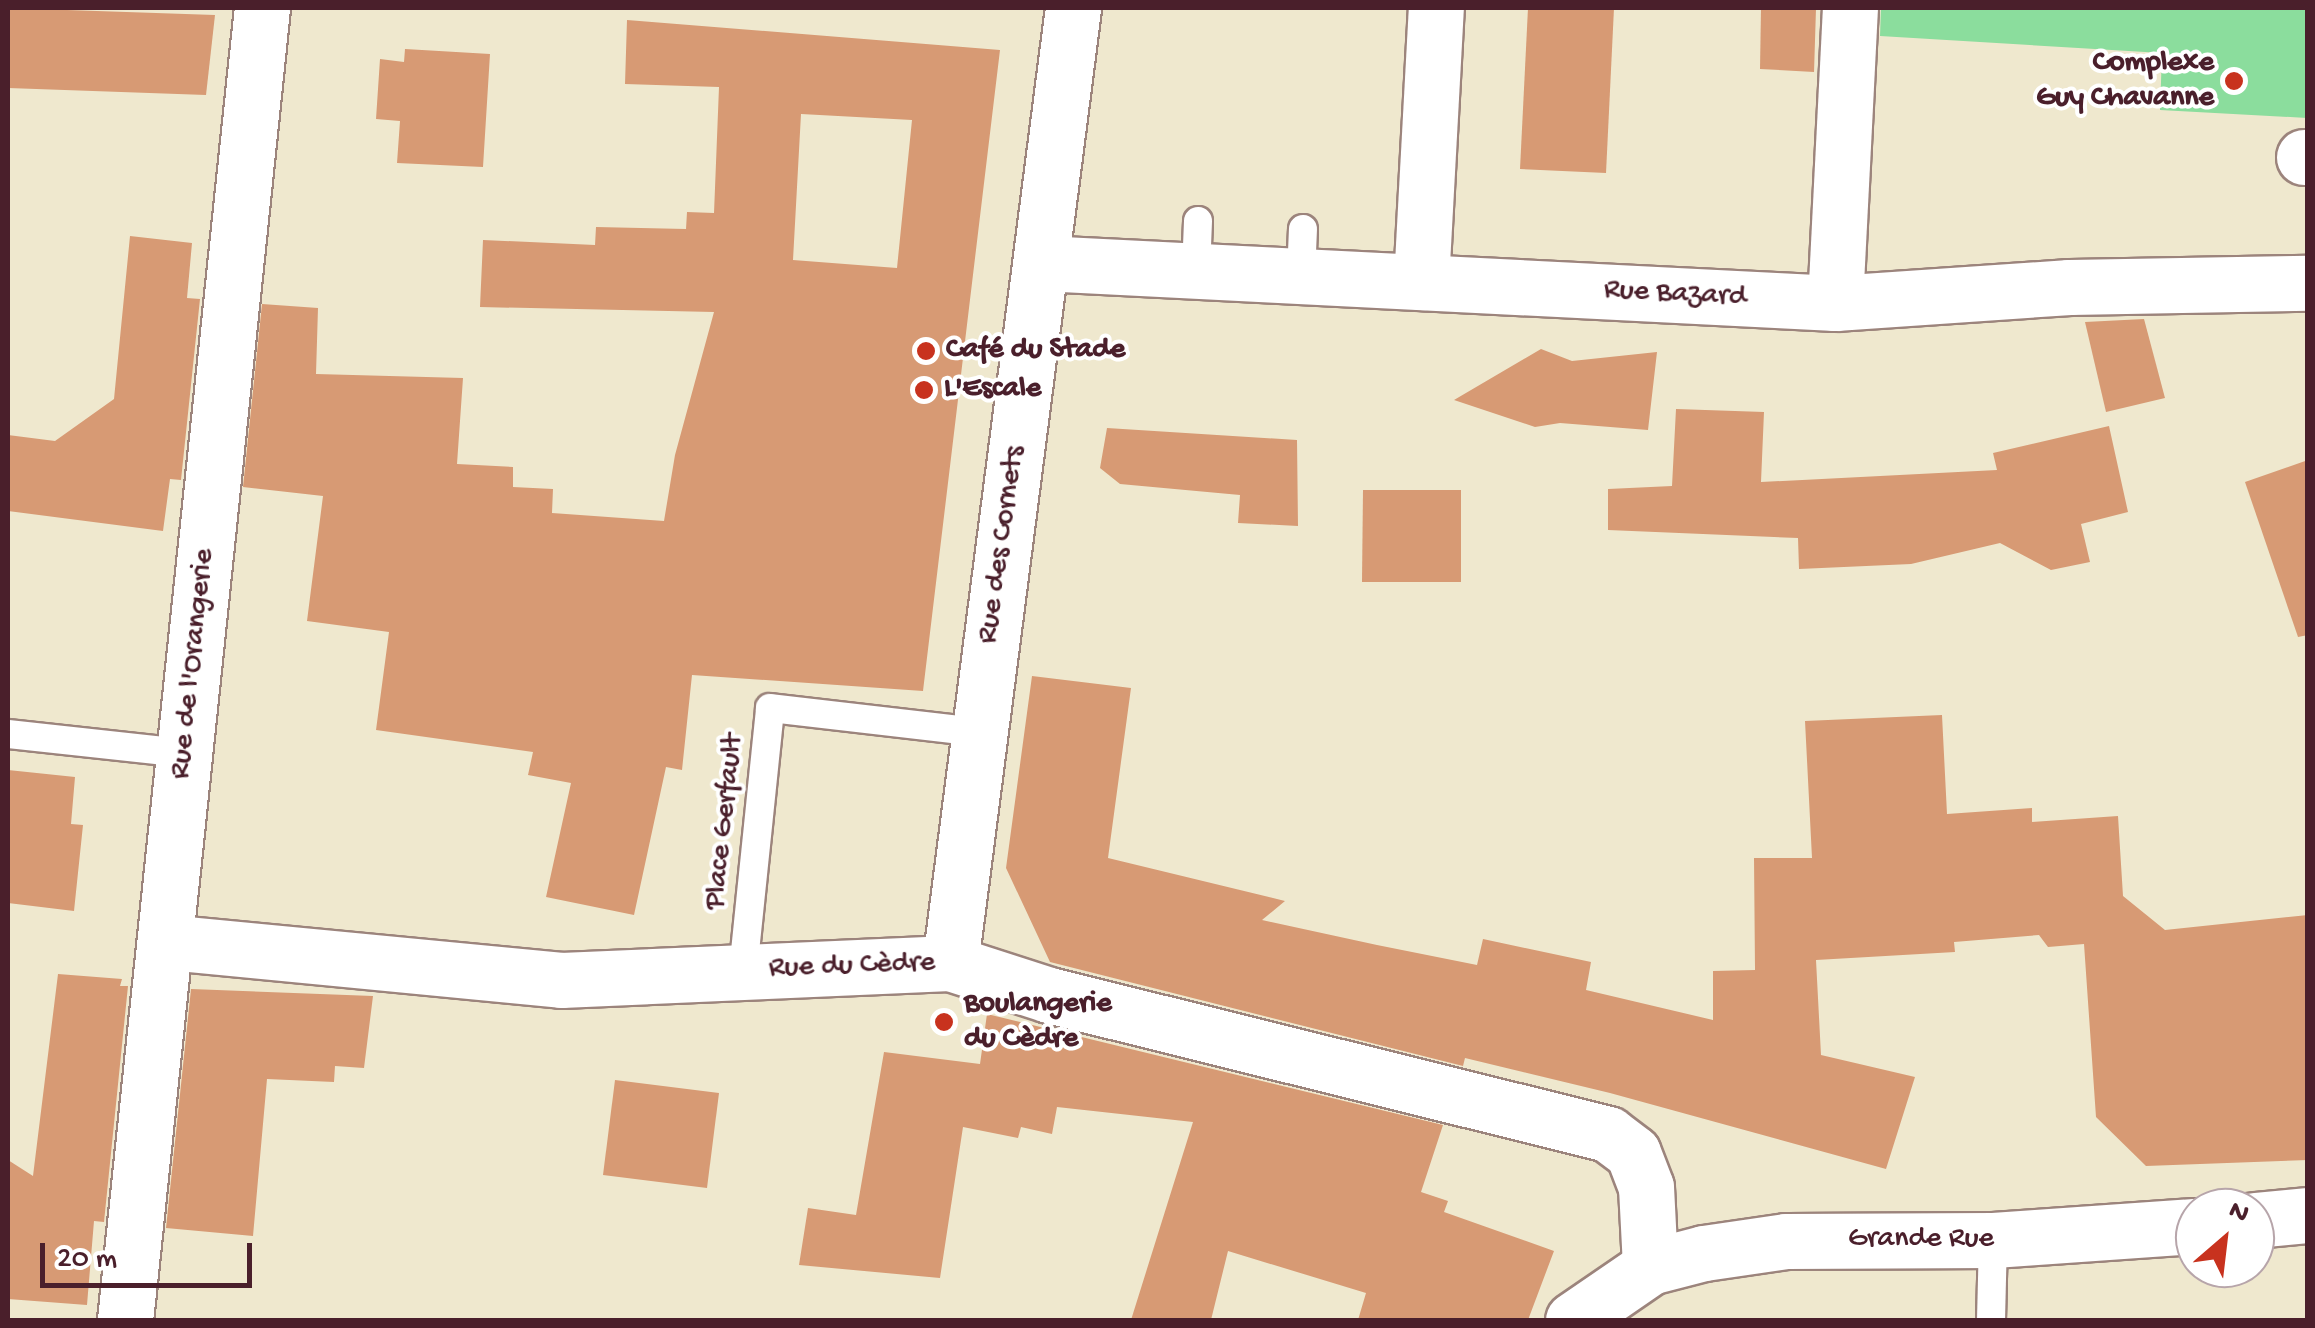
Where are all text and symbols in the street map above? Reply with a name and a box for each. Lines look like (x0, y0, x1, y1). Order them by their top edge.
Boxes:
place label: Complexe Guy Chavanne (2036, 46, 2214, 116)
marker: Complexe Guy Chavanne (2223, 70, 2245, 92)
street label: Rue Bazard (1603, 273, 1747, 317)
place label: Café du Stade (946, 333, 1125, 369)
marker: Café du Stade (915, 340, 937, 362)
place label: L'Escale (944, 372, 1041, 408)
marker: L'Escale (913, 379, 935, 401)
street label: Rue des Cornets (971, 444, 1035, 646)
street label: Rue de l'Orangerie (164, 547, 224, 781)
street label: Place Gerfault (699, 732, 753, 912)
street label: Rue du Cèdre (768, 946, 936, 988)
place label: Boulangerie du Cèdre (964, 987, 1112, 1058)
marker: Boulangerie du Cèdre (933, 1011, 955, 1033)
north arrow (2175, 1188, 2275, 1288)
text: N (2223, 1194, 2254, 1232)
street label: Grande Rue (1848, 1222, 1994, 1258)
scale bar (45, 1223, 258, 1285)
text: 20 m (57, 1243, 117, 1278)

